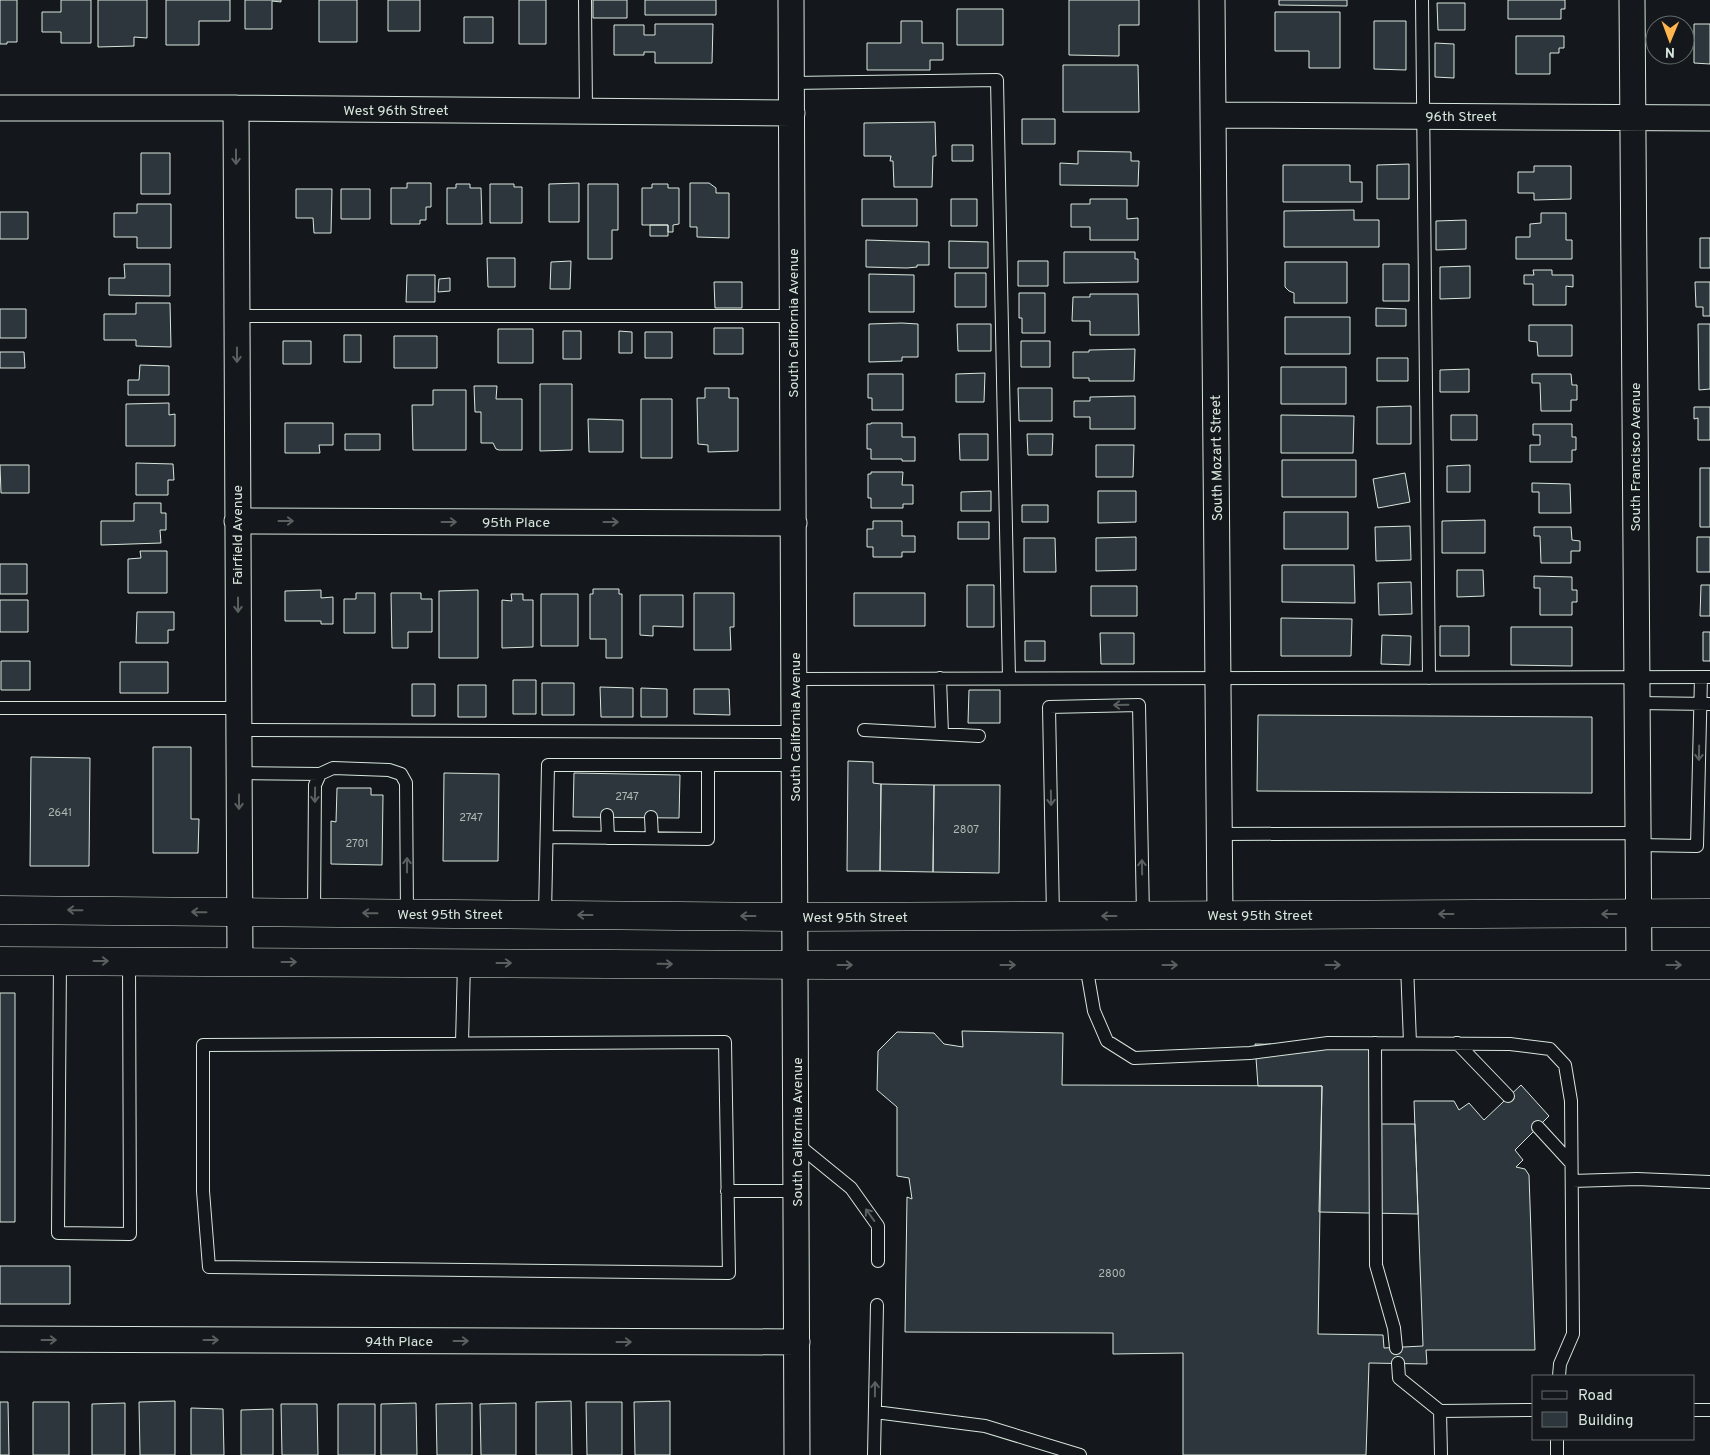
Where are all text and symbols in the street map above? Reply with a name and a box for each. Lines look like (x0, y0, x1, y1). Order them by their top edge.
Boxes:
north arrow (1645, 15, 1695, 65)
text: N (1665, 43, 1675, 60)
street label: West 96th Street (343, 103, 449, 120)
street label: 96th Street (1425, 109, 1497, 126)
one-way arrow (231, 148, 241, 165)
street label: South California Avenue (786, 248, 803, 398)
one-way arrow (232, 346, 242, 362)
street label: South Francisco Avenue (1628, 382, 1645, 532)
street label: South Mozart Street (1208, 395, 1227, 521)
street label: Fairfield Avenue (230, 485, 247, 585)
street label: 95th Place (482, 515, 550, 532)
one-way arrow (278, 516, 294, 526)
one-way arrow (440, 517, 456, 527)
one-way arrow (602, 517, 619, 527)
one-way arrow (233, 596, 243, 612)
street label: South California Avenue (788, 652, 805, 802)
one-way arrow (1113, 701, 1129, 710)
one-way arrow (1695, 744, 1704, 760)
one-way arrow (310, 786, 320, 803)
one-way arrow (1046, 789, 1055, 805)
house number: 2747 (615, 790, 639, 804)
one-way arrow (234, 794, 244, 810)
house number: 2641 (48, 806, 72, 820)
house number: 2747 (459, 811, 483, 825)
house number: 2807 (953, 823, 979, 837)
house number: 2701 (345, 837, 369, 851)
one-way arrow (402, 857, 412, 874)
one-way arrow (1138, 859, 1147, 875)
one-way arrow (67, 905, 84, 915)
one-way arrow (191, 907, 207, 916)
street label: West 95th Street (397, 907, 503, 924)
one-way arrow (362, 908, 378, 918)
street label: West 95th Street (1207, 908, 1313, 925)
one-way arrow (1439, 909, 1455, 919)
one-way arrow (1601, 909, 1618, 919)
one-way arrow (577, 910, 594, 920)
street label: West 95th Street (802, 910, 908, 927)
one-way arrow (740, 911, 756, 921)
one-way arrow (1101, 911, 1118, 921)
one-way arrow (92, 956, 109, 966)
one-way arrow (280, 957, 297, 967)
one-way arrow (496, 958, 512, 968)
one-way arrow (656, 959, 672, 969)
one-way arrow (837, 960, 853, 970)
one-way arrow (1000, 960, 1016, 970)
one-way arrow (1162, 960, 1178, 970)
one-way arrow (1324, 960, 1341, 970)
one-way arrow (1666, 960, 1682, 970)
street label: South California Avenue (790, 1057, 807, 1207)
one-way arrow (865, 1208, 875, 1222)
house number: 2800 (1098, 1267, 1126, 1281)
street label: 94th Place (365, 1334, 433, 1351)
one-way arrow (40, 1335, 56, 1345)
one-way arrow (202, 1335, 219, 1345)
one-way arrow (452, 1336, 469, 1346)
one-way arrow (615, 1337, 631, 1346)
legend (1532, 1375, 1695, 1440)
one-way arrow (871, 1381, 880, 1397)
text: Road (1578, 1387, 1613, 1406)
text: Building (1578, 1412, 1633, 1431)

